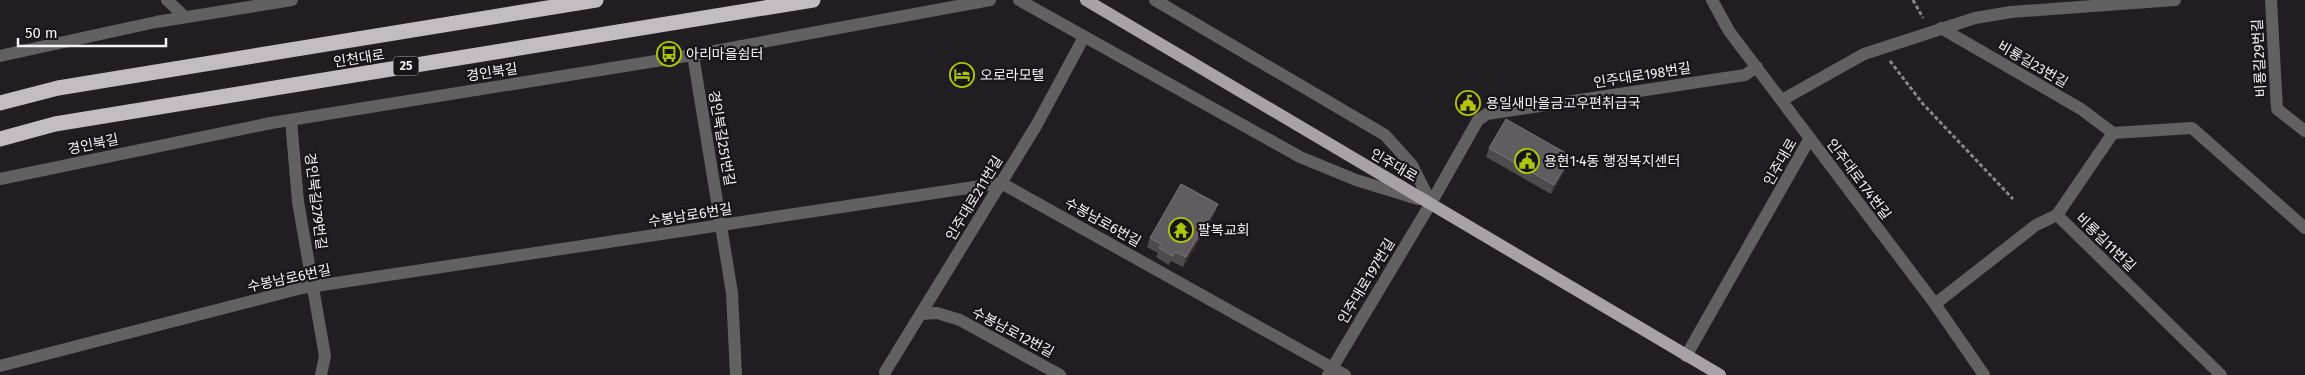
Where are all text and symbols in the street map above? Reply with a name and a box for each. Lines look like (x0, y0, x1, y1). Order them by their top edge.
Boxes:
scale bar (18, 15, 165, 47)
street label: 비룡길29번길 (2249, 18, 2270, 98)
text: 50 m (25, 24, 58, 42)
street label: 비룡길23번길 (1995, 38, 2071, 91)
bus stop icon: 아리마을쉼터 (656, 41, 682, 67)
street label: 인천대로 (332, 46, 386, 71)
place label: 아리마을쉼터 (686, 46, 763, 63)
road number: 25 (394, 56, 418, 76)
street label: 인주대로198번길 (1592, 59, 1692, 92)
street label: 경인북길 (465, 60, 519, 85)
hotel icon: 오로라모텔 (949, 62, 975, 88)
place label: 오로라모텔 (980, 67, 1044, 84)
street label: 경인북길251번길 (705, 89, 738, 187)
public building icon: 용일새마을금고우편취급국 (1455, 90, 1481, 116)
place label: 용일새마을금고우편취급국 (1486, 95, 1641, 112)
street label: 경인북길 (66, 131, 120, 158)
street label: 인주대로 (1760, 136, 1801, 189)
street label: 인주대로174번길 (1823, 136, 1894, 223)
street label: 인주대로 (1367, 145, 1420, 186)
public building icon: 용현1·4동 행정복지센터 (1514, 148, 1540, 174)
street label: 경인북길279번길 (301, 152, 330, 250)
street label: 인주대로211번길 (942, 153, 1006, 244)
place label: 용현1·4동 행정복지센터 (1544, 153, 1680, 170)
street label: 수봉남로6번길 (1062, 194, 1144, 250)
street label: 수봉남로6번길 (647, 200, 733, 231)
street label: 비룡길11번길 (2072, 210, 2139, 275)
temple icon: 팔복교회 (1168, 217, 1194, 243)
place label: 팔복교회 (1198, 222, 1250, 239)
street label: 인주대로197번길 (1334, 235, 1399, 327)
street label: 수봉남로6번길 (246, 261, 332, 296)
street label: 수봉남로12번길 (969, 304, 1057, 361)

